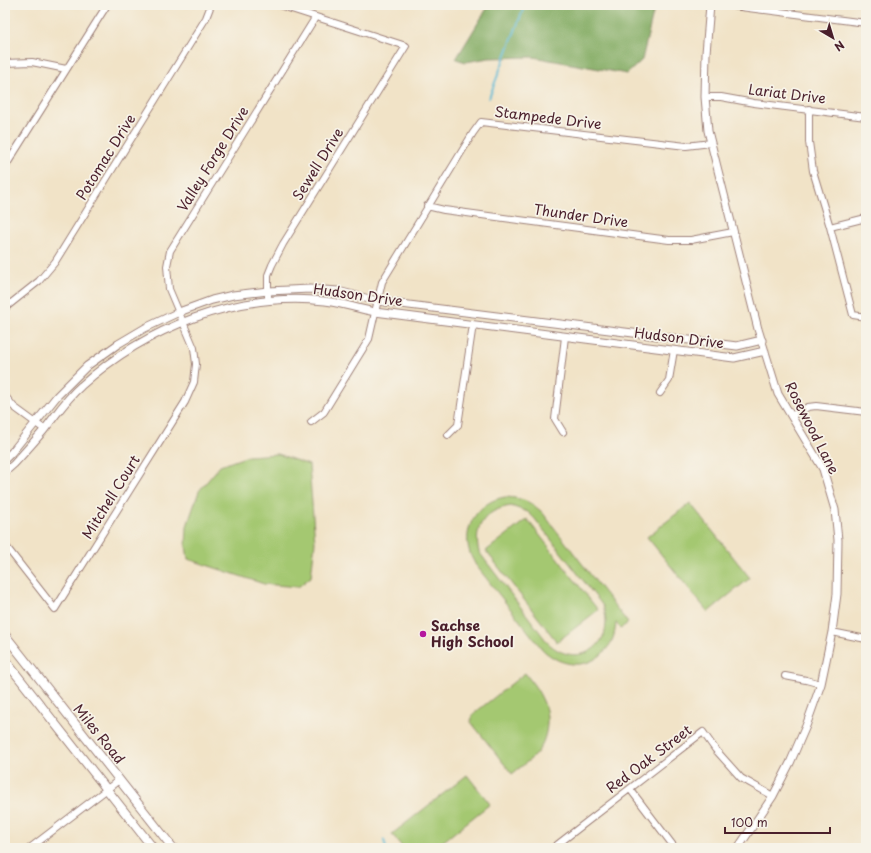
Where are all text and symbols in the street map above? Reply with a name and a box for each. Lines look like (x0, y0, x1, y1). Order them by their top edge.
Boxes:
north arrow (813, 18, 853, 58)
text: N (831, 37, 848, 56)
street label: Lariat Drive (747, 78, 827, 109)
street label: Stampede Drive (493, 101, 603, 134)
street label: Valley Forge Drive (172, 102, 253, 215)
street label: Potomac Drive (71, 110, 140, 204)
street label: Sewell Drive (287, 123, 348, 204)
street label: Thunder Drive (532, 198, 630, 233)
street label: Hudson Drive (312, 278, 404, 311)
street label: Hudson Drive (633, 322, 725, 353)
street label: Rosewood Lane (780, 378, 845, 478)
street label: Mitchell Court (76, 450, 145, 543)
place label: Sachse High School (431, 615, 514, 652)
marker: Sachse High School (418, 629, 428, 639)
street label: Miles Road (69, 699, 130, 768)
street label: Red Oak Street (601, 719, 696, 798)
scale bar (725, 809, 830, 835)
text: 100 m (731, 813, 768, 831)

